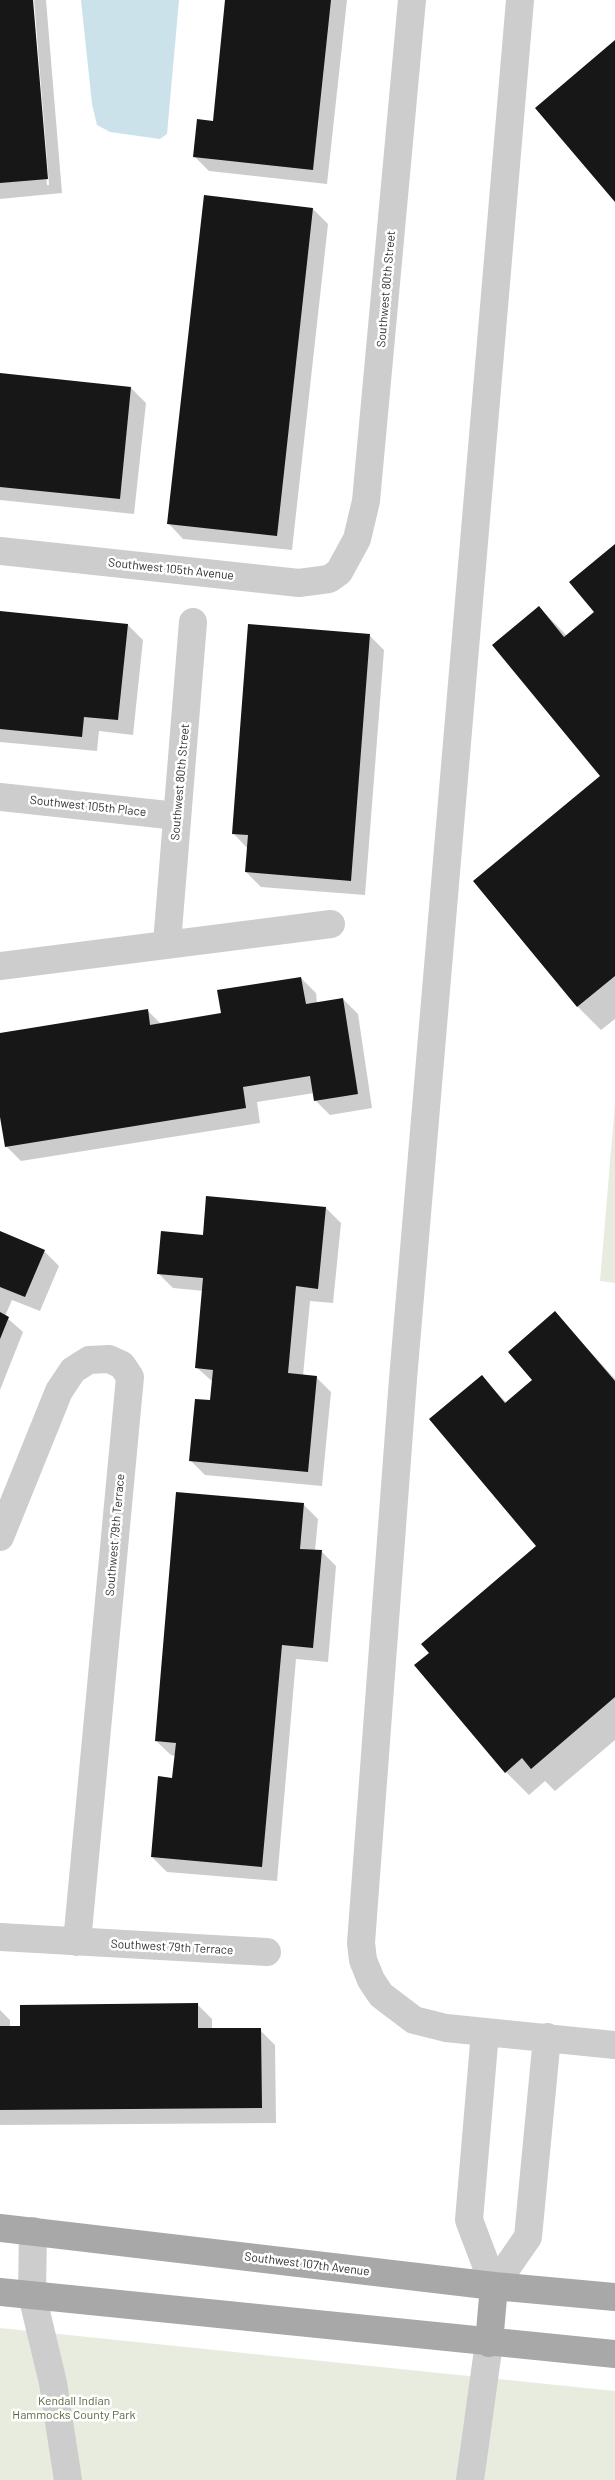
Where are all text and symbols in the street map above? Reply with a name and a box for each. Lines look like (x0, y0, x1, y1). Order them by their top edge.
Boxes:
street label: Southwest 80th Street (374, 230, 398, 348)
street label: Southwest 105th Avenue (107, 555, 235, 583)
street label: Southwest 80th Street (168, 723, 192, 841)
street label: Southwest 105th Place (29, 793, 147, 819)
street label: Southwest 79th Terrace (102, 1473, 128, 1597)
street label: Southwest 79th Terrace (110, 1937, 234, 1957)
street label: Southwest 107th Avenue (244, 2249, 370, 2279)
park label: Kendall Indian Hammocks County Park (12, 2394, 136, 2422)

